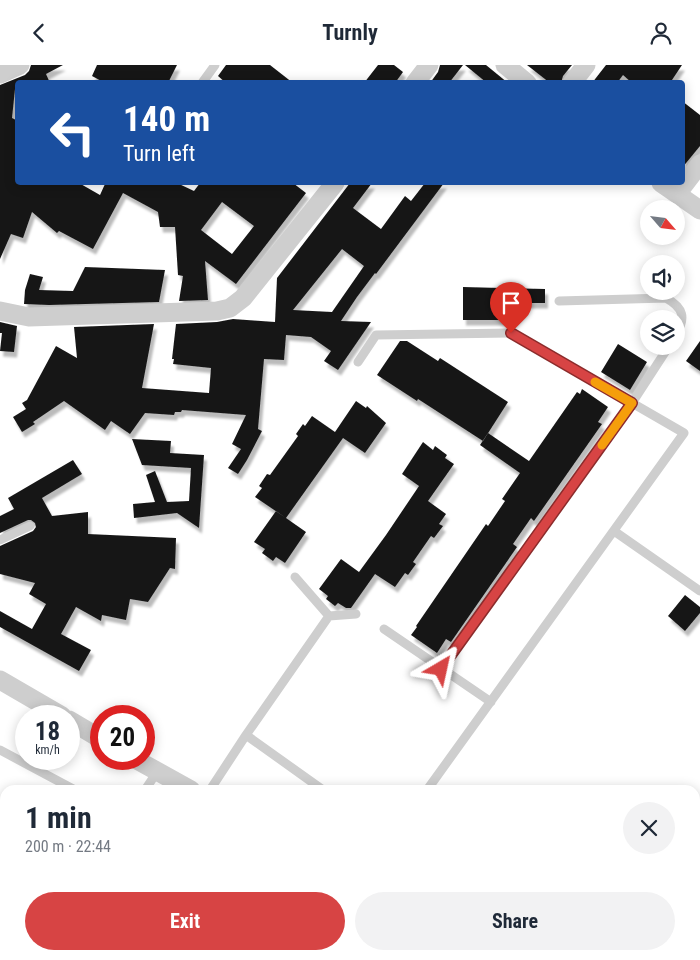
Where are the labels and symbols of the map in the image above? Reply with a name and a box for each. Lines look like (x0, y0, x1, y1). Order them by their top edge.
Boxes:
north arrow (640, 200, 685, 245)
pin (490, 282, 532, 333)
position arrow (414, 642, 466, 694)
speed limit sign: 20 (90, 705, 155, 770)

